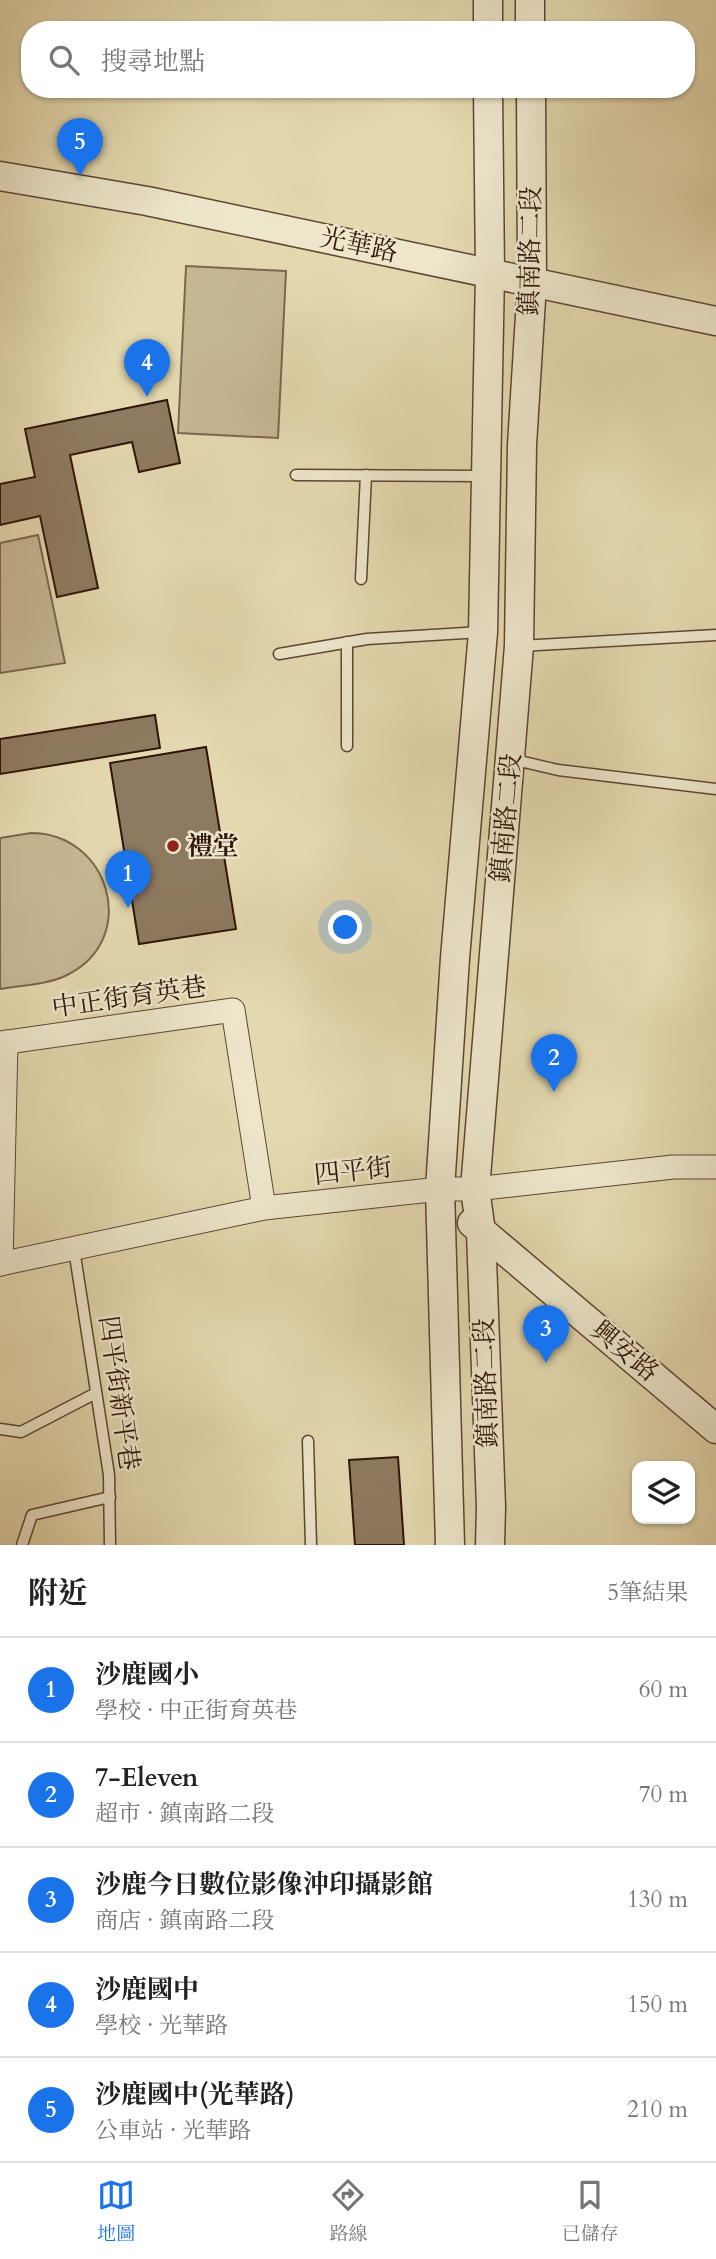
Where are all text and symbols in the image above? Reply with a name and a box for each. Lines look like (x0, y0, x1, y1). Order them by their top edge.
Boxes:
search box (21, 21, 695, 98)
icon: search (45, 41, 83, 79)
text: 搜尋地點 (101, 44, 205, 79)
pin: 5 (57, 118, 103, 176)
street label: 鎮南路二段 (511, 186, 549, 316)
street label: 光華路 (317, 220, 401, 270)
pin: 4 (124, 339, 170, 397)
street label: 鎮南路二段 (483, 752, 529, 884)
place label: 禮堂 (187, 829, 239, 864)
marker: 禮堂 (165, 838, 181, 854)
pin: 1 (105, 850, 151, 908)
your location (328, 910, 362, 944)
street label: 中正街育英巷 (49, 969, 209, 1025)
pin: 2 (531, 1034, 577, 1092)
street label: 四平街 (312, 1150, 394, 1192)
pin: 3 (523, 1305, 569, 1363)
street label: 四平街新平巷 (91, 1313, 147, 1473)
street label: 興安路 (584, 1313, 666, 1389)
street label: 鎮南路二段 (466, 1317, 506, 1449)
map controls (632, 1461, 695, 1524)
button: layers (632, 1461, 695, 1524)
text: 附近 (28, 1573, 88, 1614)
text: 5筆結果 (607, 1577, 688, 1608)
text: 沙鹿國小 (95, 1657, 199, 1692)
text: 1 (45, 1674, 57, 1705)
text: 60 m (639, 1674, 688, 1705)
text: 學校 · 中正街育英巷 (95, 1695, 297, 1726)
text: 7-Eleven (95, 1760, 199, 1795)
text: 2 (45, 1779, 57, 1810)
text: 70 m (639, 1779, 688, 1810)
text: 超市 · 鎮南路二段 (95, 1798, 274, 1829)
text: 沙鹿今日數位影像沖印攝影館 (95, 1867, 433, 1902)
text: 3 (45, 1884, 57, 1915)
text: 130 m (627, 1884, 688, 1915)
text: 商店 · 鎮南路二段 (95, 1905, 274, 1936)
text: 沙鹿國中 (95, 1972, 199, 2007)
text: 4 (45, 1989, 57, 2020)
text: 150 m (627, 1989, 688, 2020)
text: 學校 · 光華路 (95, 2010, 228, 2041)
text: 沙鹿國中(光華路) (95, 2077, 295, 2112)
text: 5 (45, 2094, 57, 2125)
text: 210 m (627, 2094, 688, 2125)
text: 公車站 · 光華路 (95, 2115, 251, 2146)
tab: 地圖 (97, 2176, 135, 2247)
tab: 路線 (329, 2176, 368, 2247)
tab: 已儲存 (562, 2176, 619, 2247)

